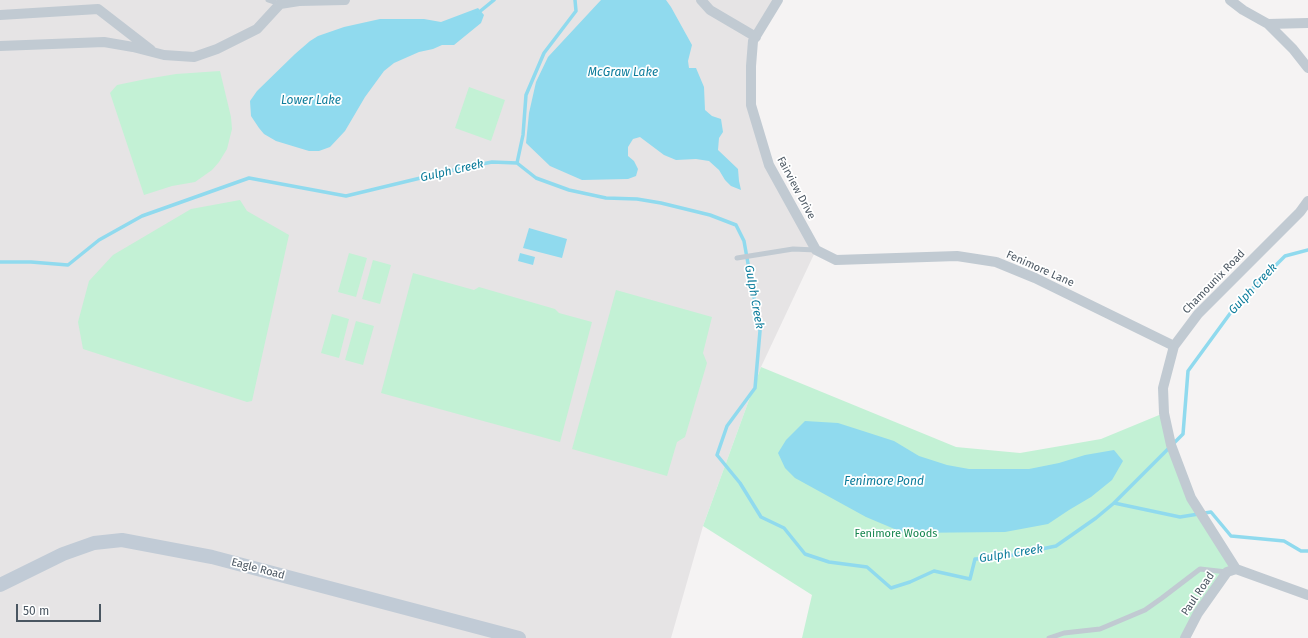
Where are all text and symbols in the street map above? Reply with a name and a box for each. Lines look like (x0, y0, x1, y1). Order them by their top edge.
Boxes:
water label: McGraw Lake (588, 66, 658, 80)
water label: Lower Lake (281, 94, 341, 108)
street label: Fairview Drive (774, 154, 818, 222)
water label: Gulph Creek (419, 157, 485, 185)
street label: Chamounix Road (1180, 247, 1248, 317)
street label: Fenimore Lane (1004, 248, 1076, 290)
water label: Gulph Creek (1226, 261, 1280, 317)
water label: Gulph Creek (741, 264, 767, 330)
water label: Fenimore Pond (844, 475, 924, 489)
park label: Fenimore Woods (855, 527, 937, 541)
water label: Gulph Creek (978, 542, 1044, 566)
street label: Eagle Road (230, 556, 286, 582)
street label: Paul Road (1179, 570, 1217, 618)
scale bar (18, 596, 103, 622)
text: 50 m (23, 604, 49, 618)

